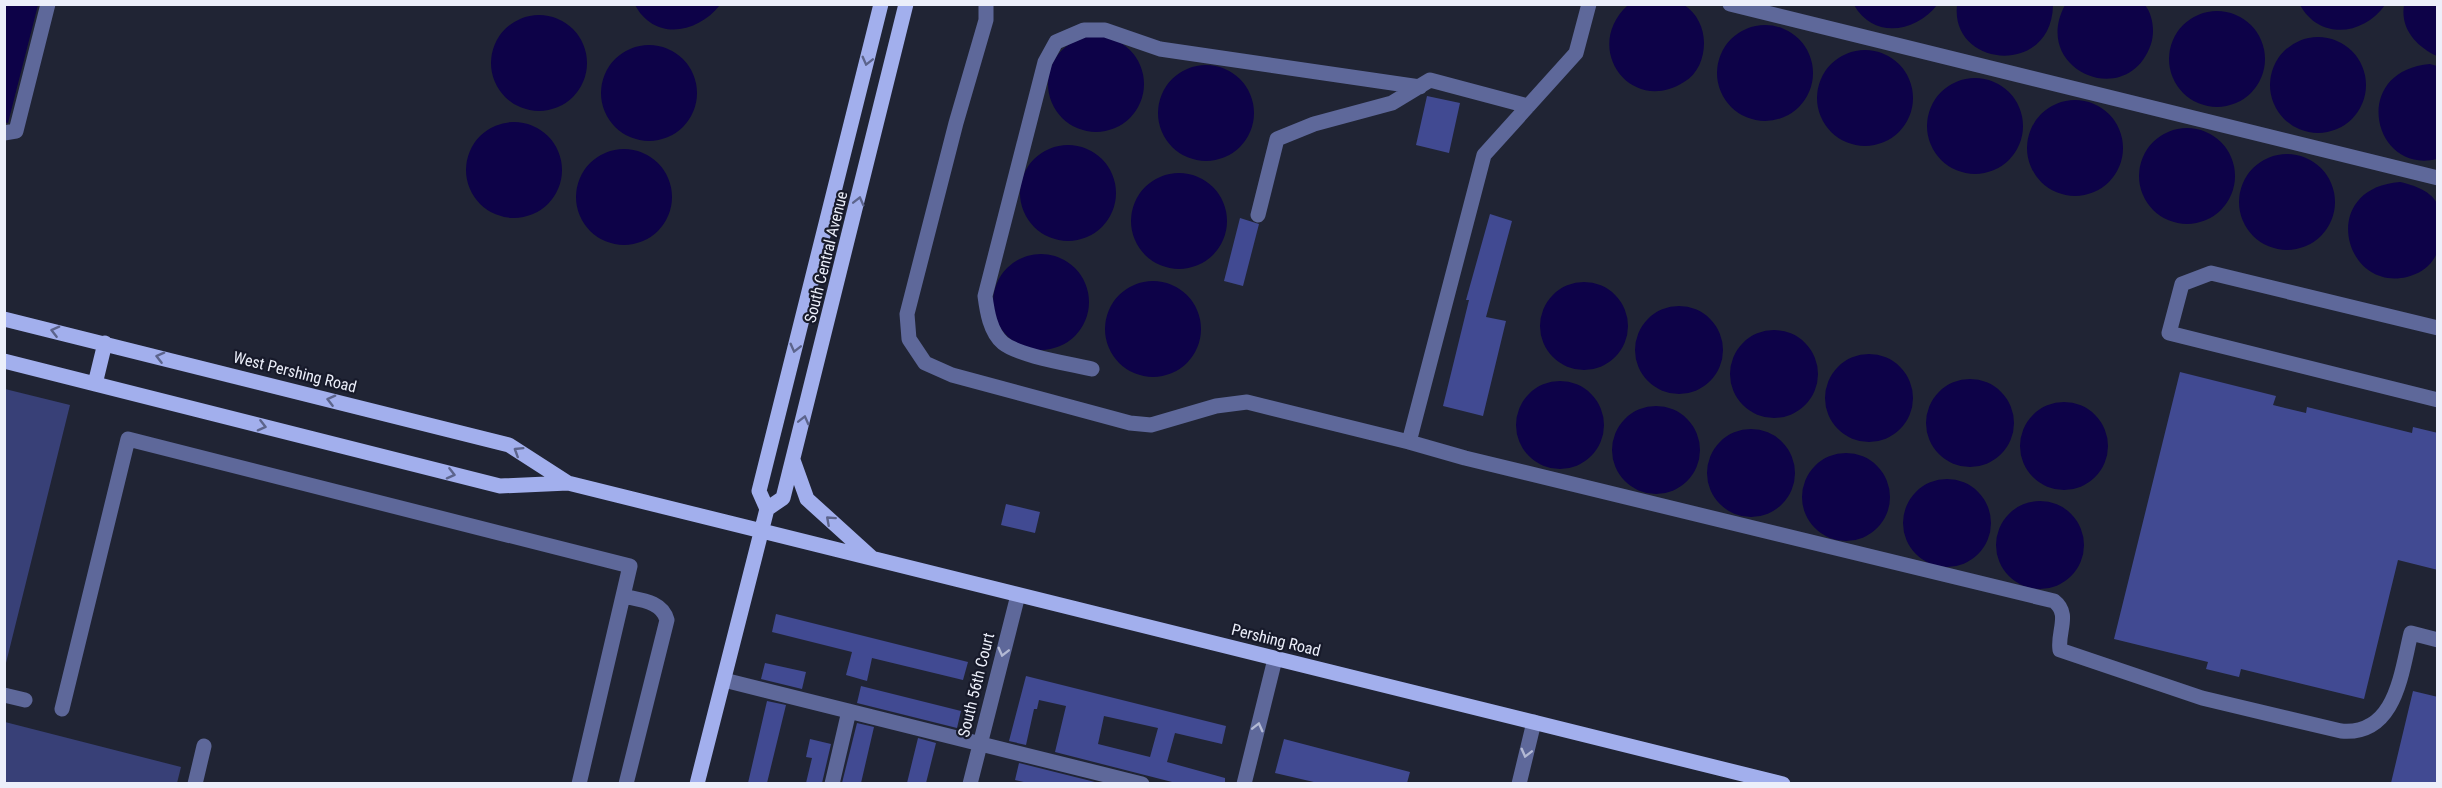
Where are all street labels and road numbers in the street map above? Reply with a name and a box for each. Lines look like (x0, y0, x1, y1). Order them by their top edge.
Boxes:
street label: South Central Avenue (800, 189, 852, 325)
street label: West Pershing Road (231, 347, 359, 397)
street label: Pershing Road (1229, 620, 1323, 660)
street label: South 56th Court (954, 631, 998, 739)

